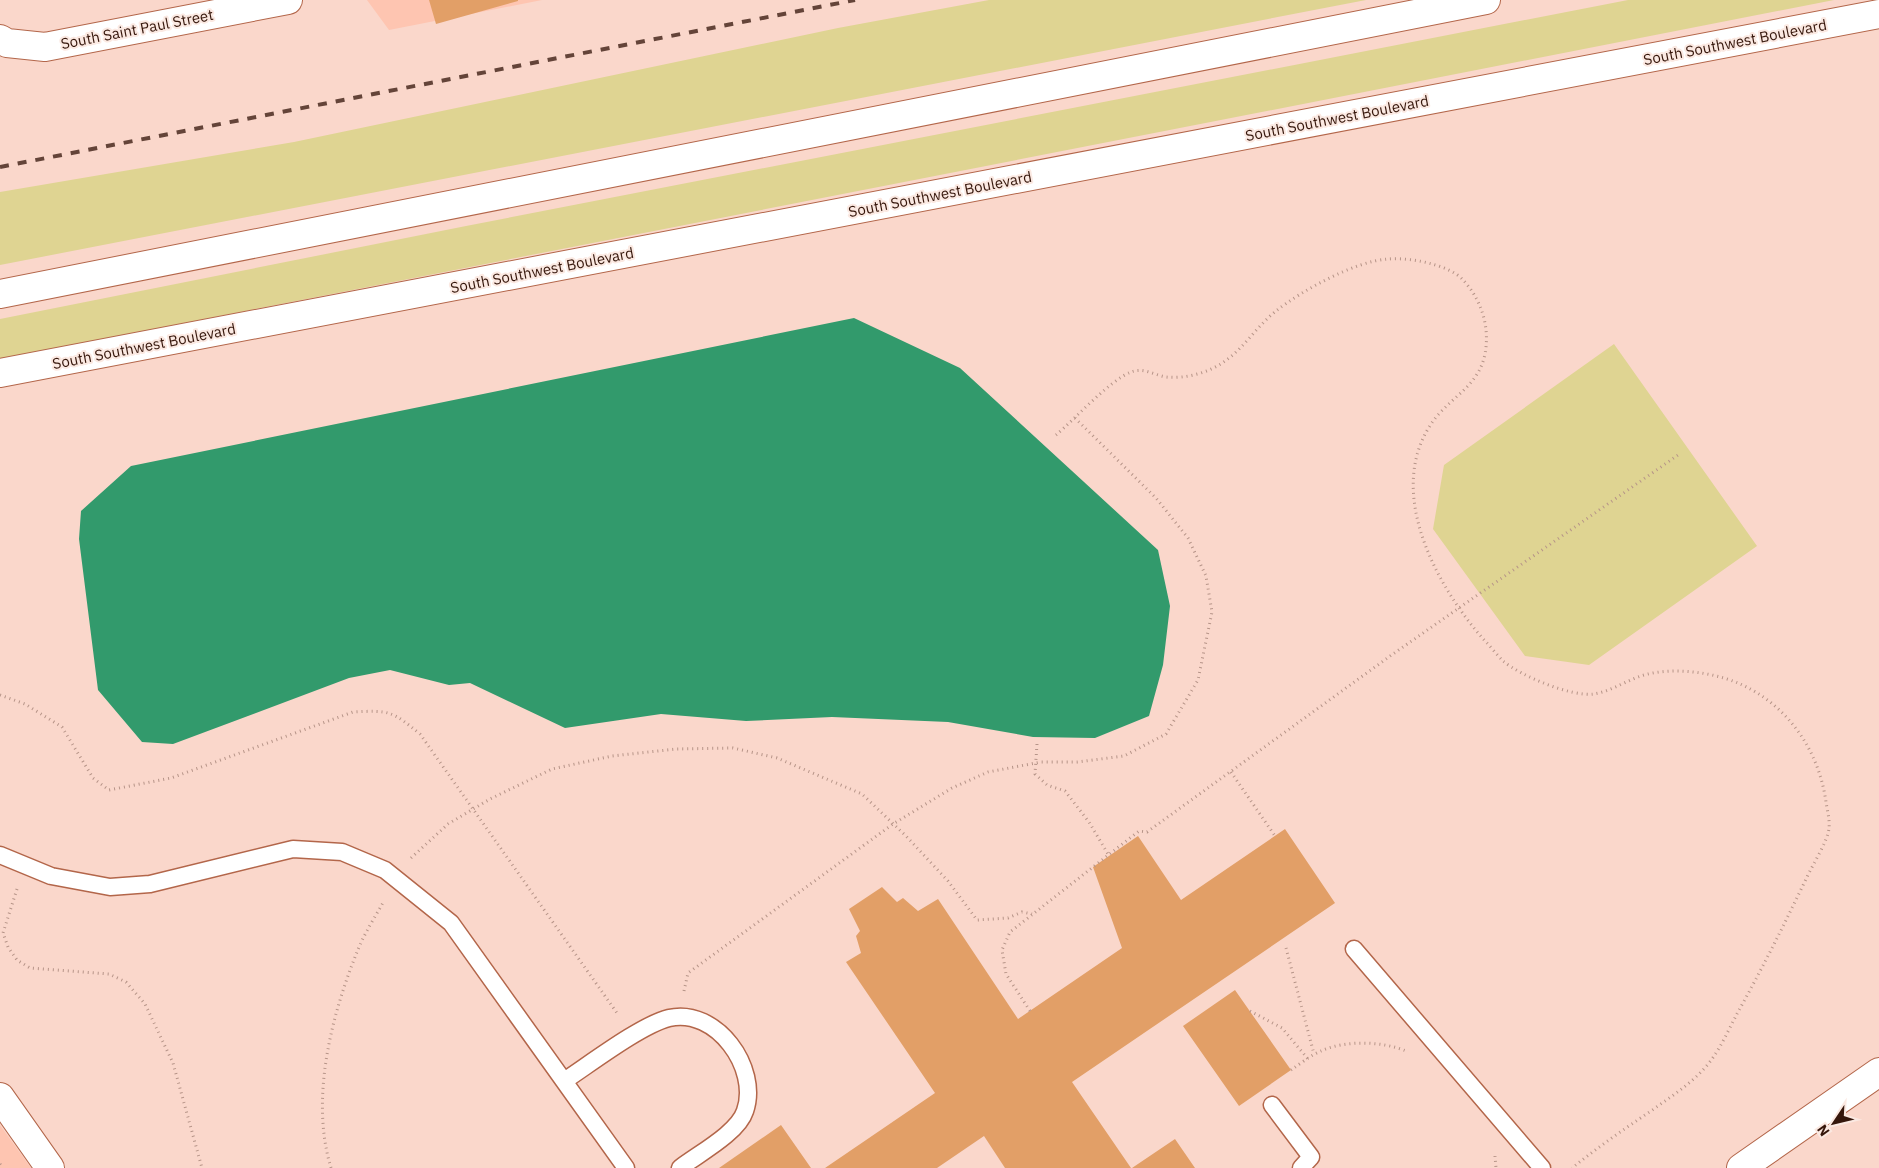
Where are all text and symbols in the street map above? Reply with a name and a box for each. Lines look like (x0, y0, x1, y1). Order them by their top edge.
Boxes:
street label: South Saint Paul Street (59, 5, 215, 53)
street label: South Southwest Boulevard (1642, 15, 1828, 69)
street label: South Southwest Boulevard (1244, 91, 1430, 145)
street label: South Southwest Boulevard (847, 167, 1033, 221)
street label: South Southwest Boulevard (449, 243, 635, 297)
street label: South Southwest Boulevard (51, 319, 237, 373)
north arrow (1809, 1098, 1859, 1148)
text: N (1813, 1121, 1834, 1140)

